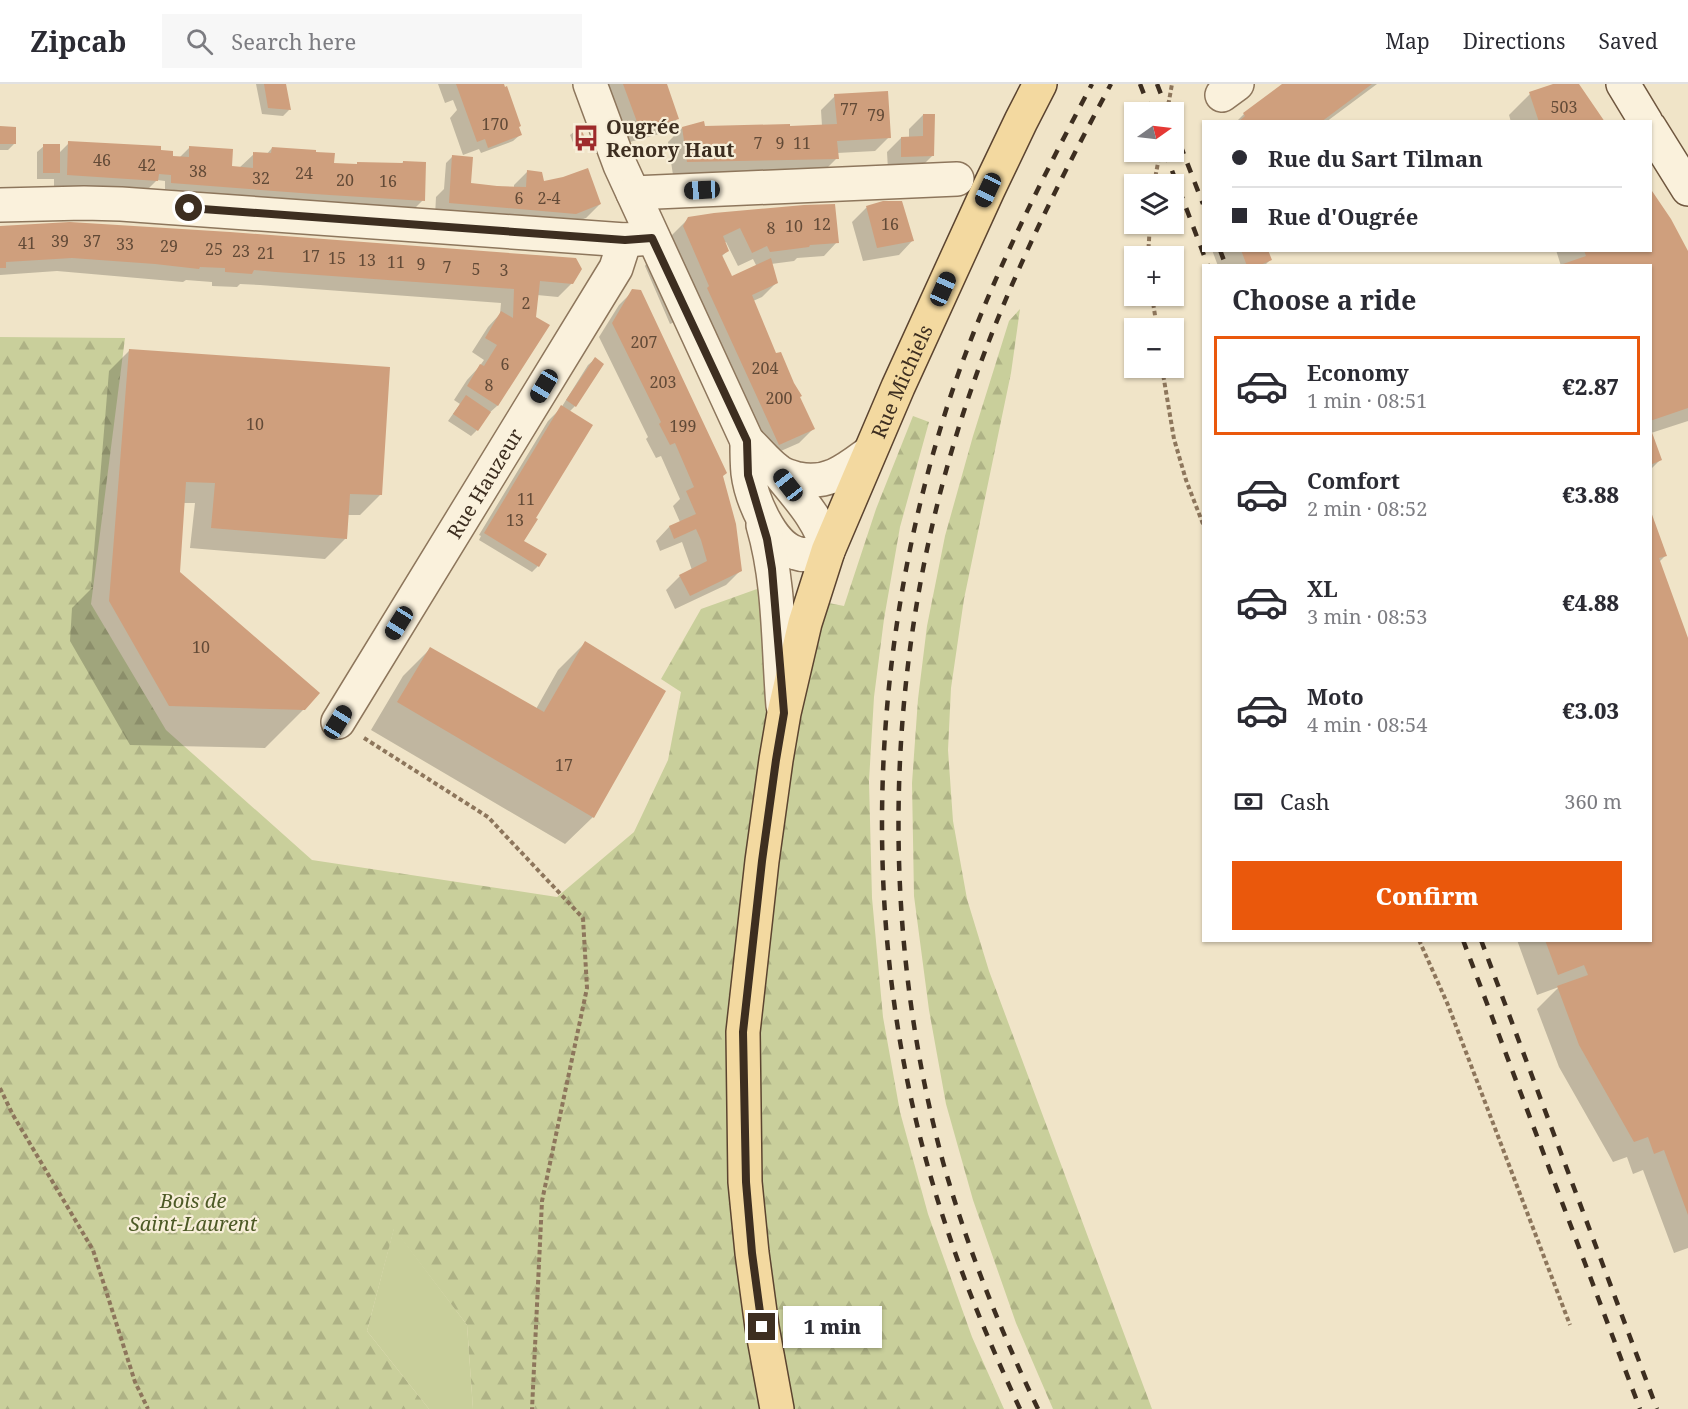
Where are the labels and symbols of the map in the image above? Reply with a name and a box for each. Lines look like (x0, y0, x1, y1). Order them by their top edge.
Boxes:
house number: 503 (1551, 96, 1577, 118)
house number: 77 (840, 98, 858, 120)
north arrow (1124, 102, 1184, 162)
house number: 79 (867, 104, 885, 126)
house number: 170 (482, 113, 508, 135)
place label: Ougrée Renory Haut (606, 113, 734, 163)
bus stop icon: Ougrée Renory Haut (571, 123, 601, 153)
house number: 7 (754, 132, 763, 154)
house number: 9 (776, 132, 784, 154)
house number: 11 (793, 132, 811, 154)
house number: 46 (93, 149, 111, 171)
house number: 42 (138, 154, 156, 176)
house number: 38 (189, 160, 207, 182)
house number: 24 (295, 162, 313, 184)
house number: 32 (252, 167, 270, 189)
house number: 20 (336, 169, 354, 191)
house number: 16 (379, 170, 397, 192)
car (972, 170, 1004, 210)
car (684, 180, 720, 200)
house number: 6 (515, 187, 524, 209)
house number: 2-4 (538, 187, 560, 209)
route start (175, 194, 202, 221)
house number: 12 (813, 213, 831, 235)
house number: 16 (881, 213, 899, 235)
house number: 10 (785, 215, 803, 237)
house number: 8 (767, 217, 776, 239)
house number: 39 (51, 230, 69, 252)
house number: 37 (83, 230, 101, 252)
house number: 41 (18, 232, 36, 254)
house number: 33 (116, 233, 134, 255)
house number: 29 (160, 235, 178, 257)
house number: 25 (205, 238, 223, 260)
house number: 23 (232, 240, 250, 262)
house number: 21 (257, 242, 275, 264)
house number: 17 (302, 245, 320, 267)
house number: 15 (328, 247, 346, 269)
house number: 13 (358, 249, 376, 271)
house number: 11 (387, 251, 405, 273)
house number: 9 (417, 253, 425, 275)
house number: 7 (443, 256, 452, 278)
house number: 5 (472, 258, 480, 280)
house number: 3 (500, 259, 509, 281)
car (927, 269, 959, 309)
house number: 2 (522, 292, 530, 314)
street label: Rue Michiels (864, 320, 938, 442)
house number: 207 (631, 331, 657, 353)
house number: 6 (501, 353, 510, 375)
house number: 204 (752, 357, 778, 379)
car (527, 366, 561, 406)
house number: 203 (650, 371, 676, 393)
house number: 8 (485, 374, 494, 396)
house number: 200 (766, 387, 792, 409)
house number: 10 (246, 413, 264, 435)
house number: 199 (670, 415, 696, 437)
street label: Rue Hauzeur (440, 423, 529, 543)
car (770, 465, 806, 505)
house number: 11 (517, 488, 535, 510)
house number: 13 (506, 509, 524, 531)
car (382, 603, 416, 643)
house number: 10 (192, 636, 210, 658)
car (321, 702, 355, 742)
house number: 17 (555, 754, 573, 776)
park label: Bois de Saint-Laurent (129, 1187, 258, 1237)
callout: 1 min (783, 1306, 882, 1348)
route end (748, 1313, 775, 1340)

